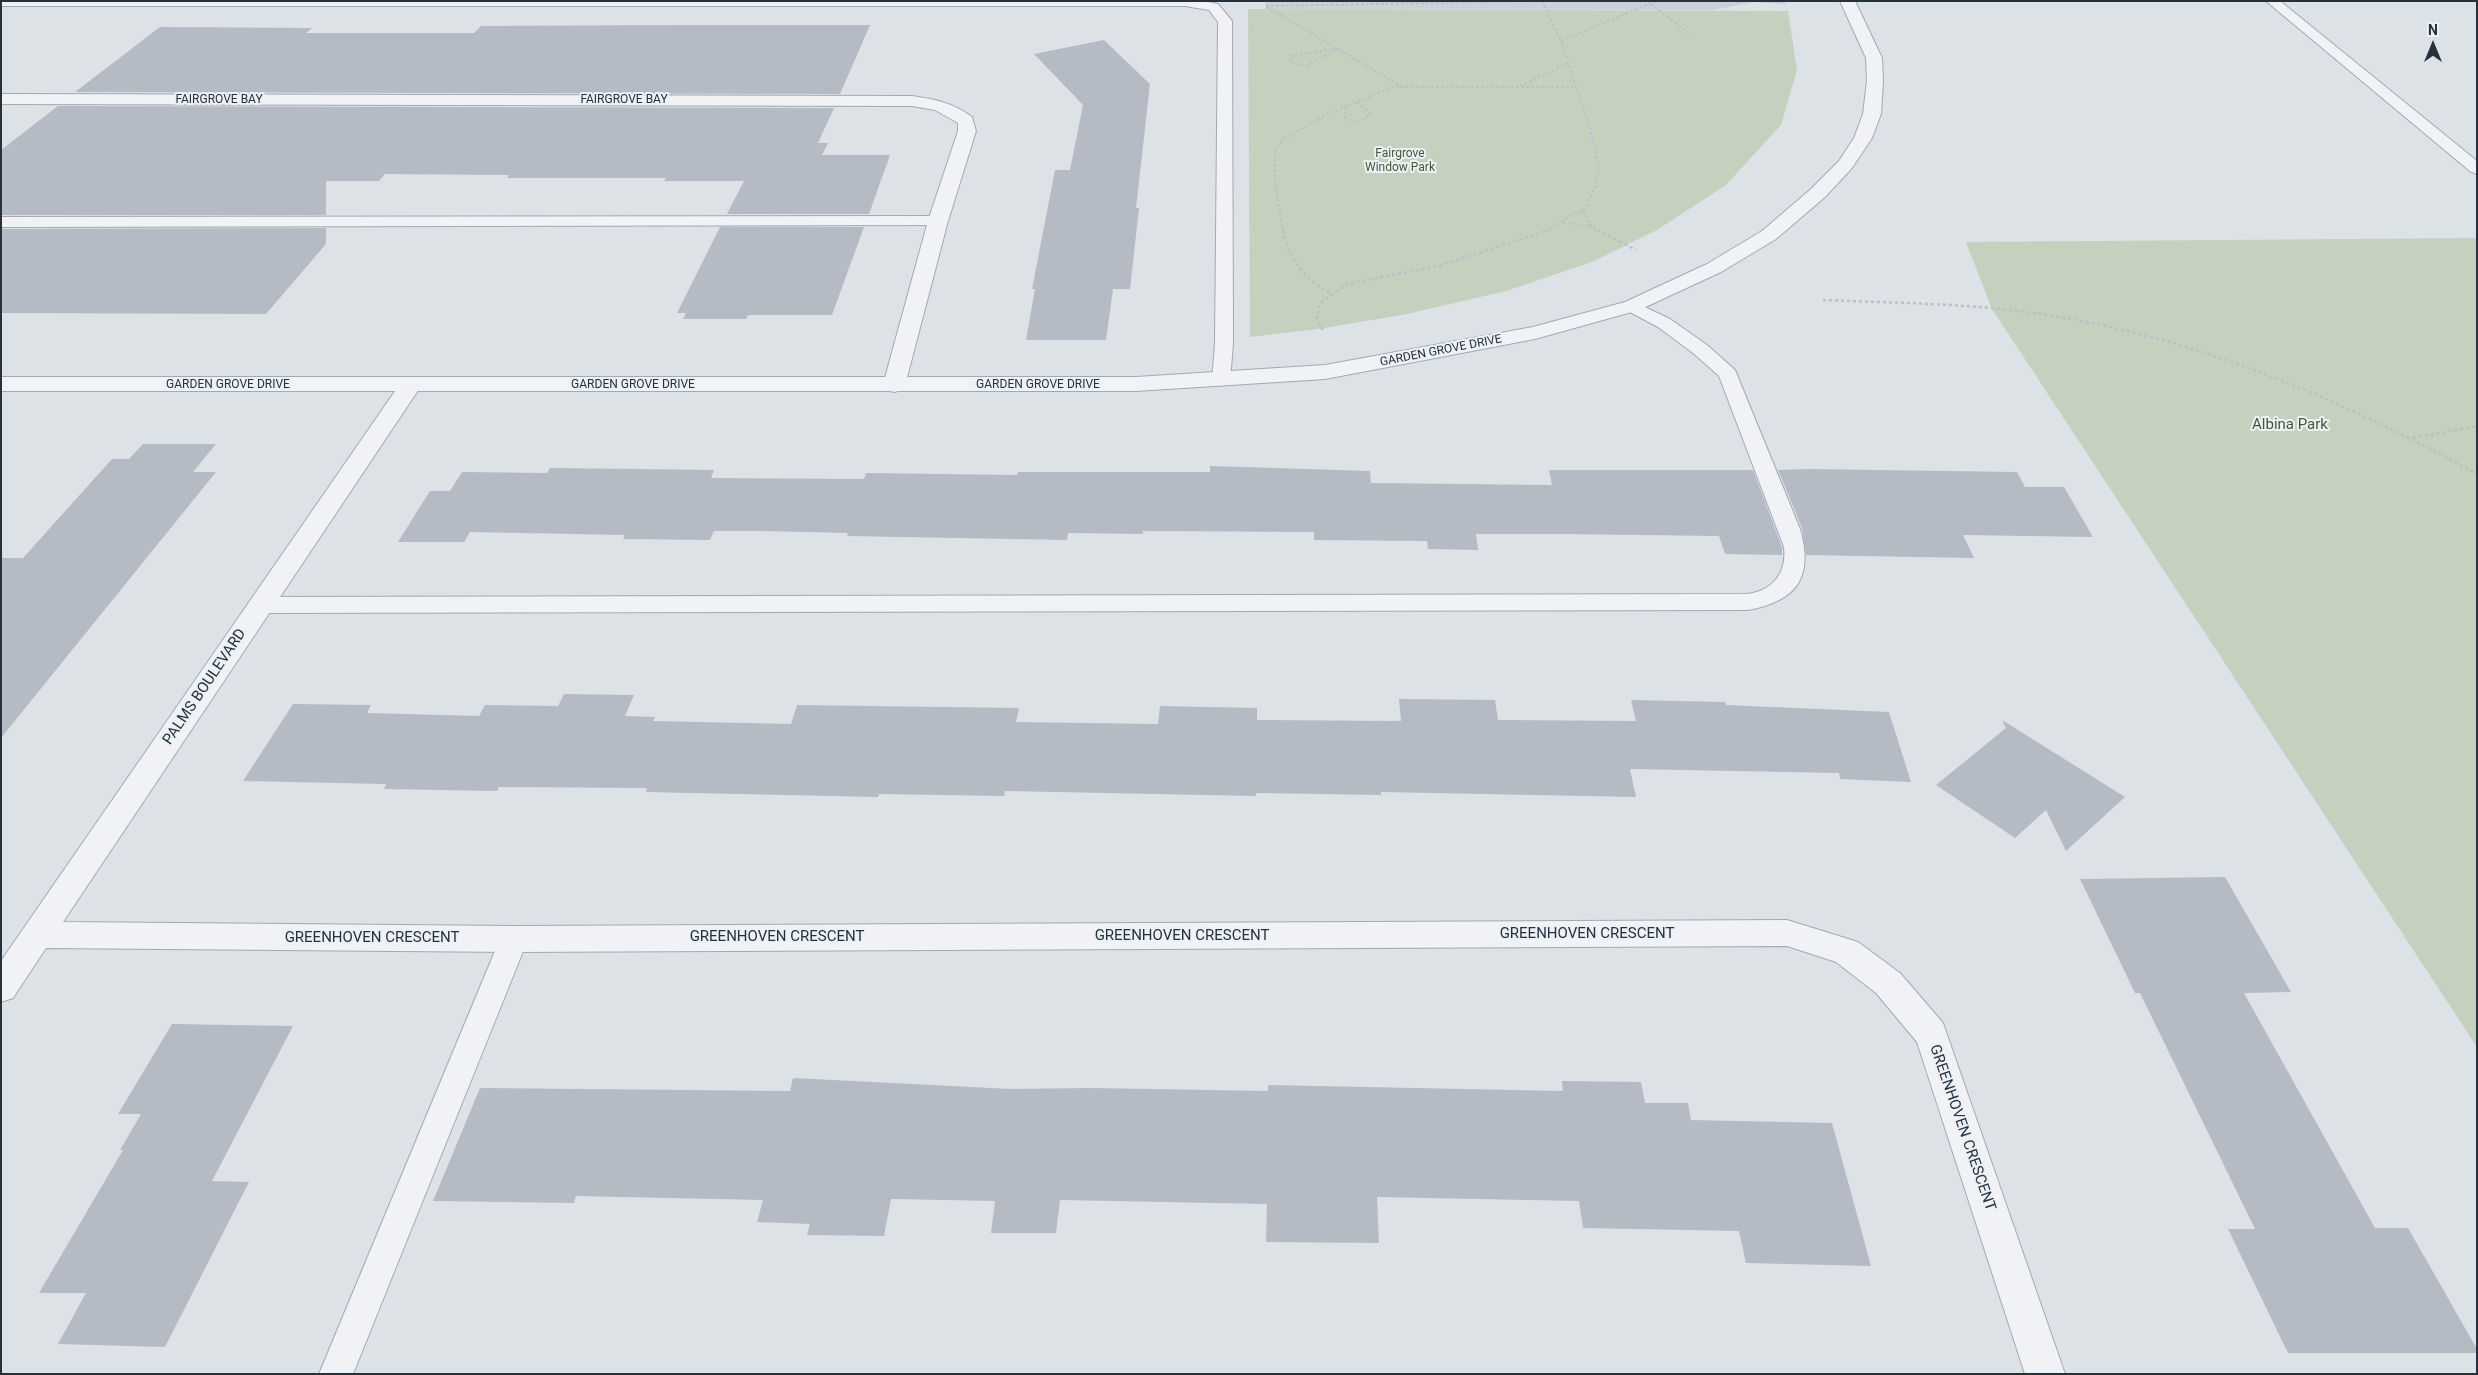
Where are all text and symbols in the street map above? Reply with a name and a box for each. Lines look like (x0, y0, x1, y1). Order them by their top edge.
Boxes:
north arrow (2408, 20, 2458, 70)
text: N (2428, 22, 2438, 38)
street label: FAIRGROVE BAY (175, 93, 263, 107)
street label: FAIRGROVE BAY (580, 93, 668, 107)
park label: Fairgrove Window Park (1365, 147, 1435, 175)
street label: GARDEN GROVE DRIVE (1379, 332, 1503, 370)
street label: GARDEN GROVE DRIVE (166, 378, 290, 392)
street label: GARDEN GROVE DRIVE (571, 378, 695, 392)
street label: GARDEN GROVE DRIVE (976, 378, 1100, 392)
park label: Albina Park (2252, 416, 2328, 434)
street label: PALMS BOULEVARD (160, 626, 250, 748)
street label: GREENHOVEN CRESCENT (1500, 925, 1674, 943)
street label: GREENHOVEN CRESCENT (1095, 927, 1269, 945)
street label: GREENHOVEN CRESCENT (690, 928, 864, 946)
street label: GREENHOVEN CRESCENT (285, 929, 459, 947)
street label: GREENHOVEN CRESCENT (1925, 1042, 1999, 1214)

